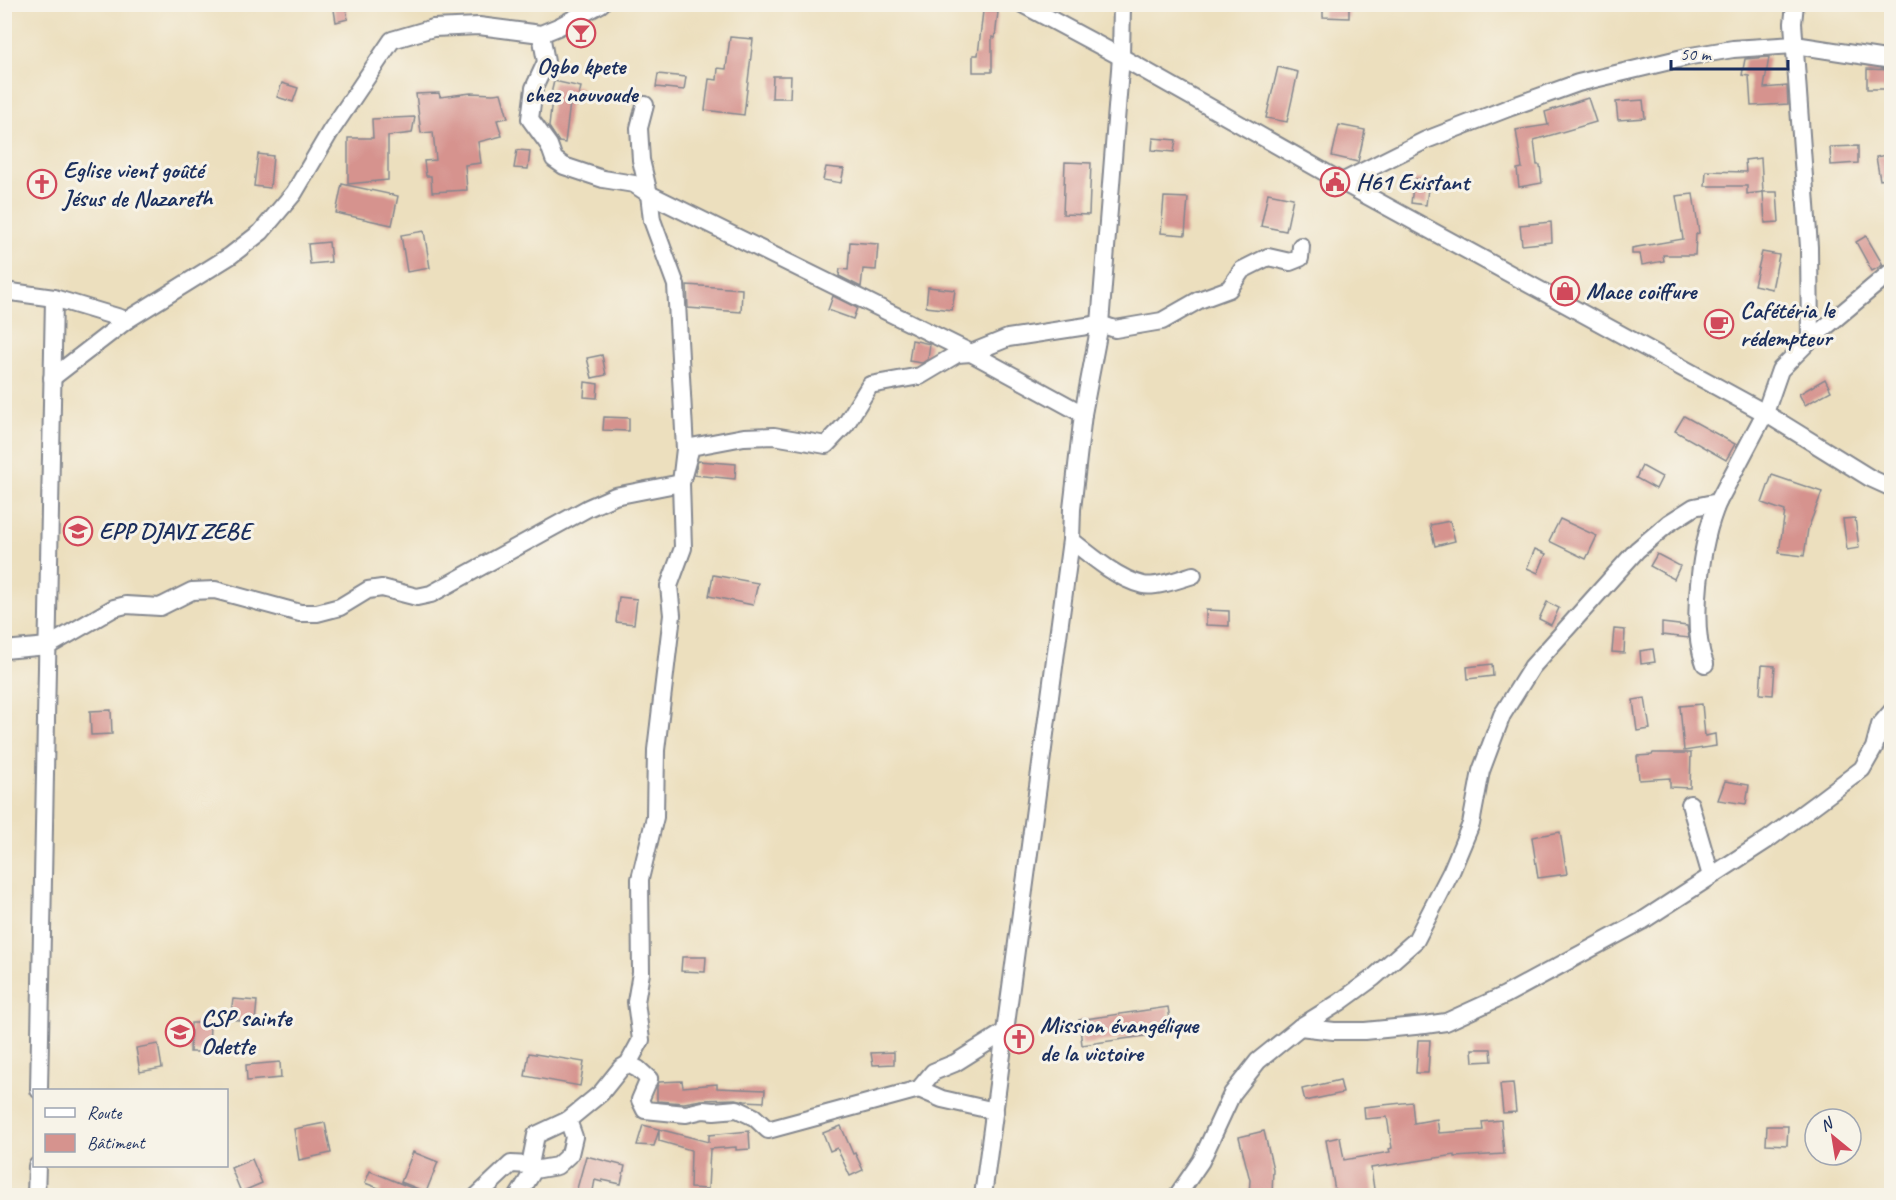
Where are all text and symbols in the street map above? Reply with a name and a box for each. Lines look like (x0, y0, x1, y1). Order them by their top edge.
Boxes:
bar icon: Ogbo kpete chez nouvoude (565, 17, 597, 49)
scale bar (1671, 33, 1788, 71)
text: 50 m (1680, 43, 1713, 65)
place label: Ogbo kpete chez nouvoude (525, 51, 639, 109)
place label: Eglise vient goûté Jésus de Nazareth (61, 155, 214, 213)
public building icon: H61 Existant (1319, 166, 1351, 198)
place label: H61 Existant (1356, 167, 1472, 197)
church icon: Eglise vient goûté Jésus de Nazareth (26, 168, 58, 200)
shop icon: Mace coiffure (1549, 275, 1581, 307)
place label: Mace coiffure (1586, 276, 1698, 306)
place label: Cafétéria le rédempteur (1740, 295, 1836, 353)
cafe icon: Cafétéria le rédempteur (1703, 308, 1735, 340)
school or university icon: EPP DJAVI ZEBE (62, 515, 94, 547)
place label: EPP DJAVI ZEBE (99, 516, 255, 546)
place label: CSP sainte Odette (201, 1003, 293, 1061)
place label: Mission évangélique de la victoire (1040, 1010, 1200, 1068)
school or university icon: CSP sainte Odette (164, 1016, 196, 1048)
church icon: Mission évangélique de la victoire (1003, 1023, 1035, 1055)
legend (33, 1089, 228, 1167)
text: Route (87, 1102, 122, 1124)
north arrow (1803, 1107, 1863, 1167)
text: N (1817, 1112, 1838, 1136)
text: Bâtiment (87, 1132, 147, 1154)

